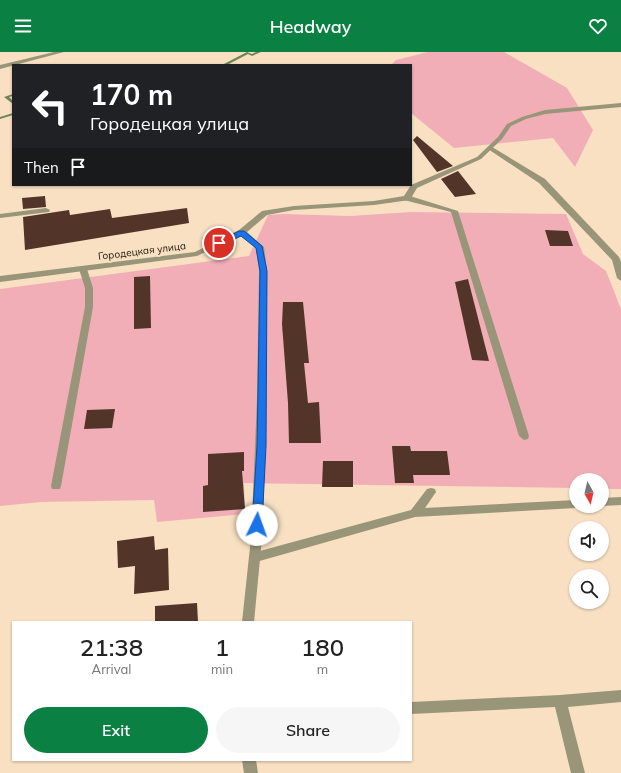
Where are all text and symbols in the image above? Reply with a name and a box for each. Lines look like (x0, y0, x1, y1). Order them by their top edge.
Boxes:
icon: menu (12, 15, 34, 37)
text: Headway (270, 15, 351, 38)
icon: heart (587, 15, 609, 37)
text: 170 m (90, 77, 173, 112)
icon: left (24, 80, 76, 132)
text: Городецкая улица (90, 112, 249, 135)
icon: arrive (67, 156, 89, 178)
text: Then (24, 158, 59, 177)
pin (202, 226, 236, 260)
icon: arrive (208, 232, 230, 254)
street label: Городецкая улица (97, 239, 187, 263)
north arrow (569, 473, 609, 513)
map controls (569, 473, 609, 609)
position arrow (236, 504, 278, 546)
button: sound (569, 521, 609, 561)
button: search (569, 569, 609, 609)
text: 21:38 (80, 632, 143, 662)
text: 1 (215, 632, 229, 662)
text: 180 (301, 632, 344, 662)
text: Arrival (92, 661, 131, 677)
text: min (211, 661, 233, 677)
text: m (317, 661, 328, 677)
button: Exit (24, 707, 208, 753)
button: Share (216, 707, 400, 753)

